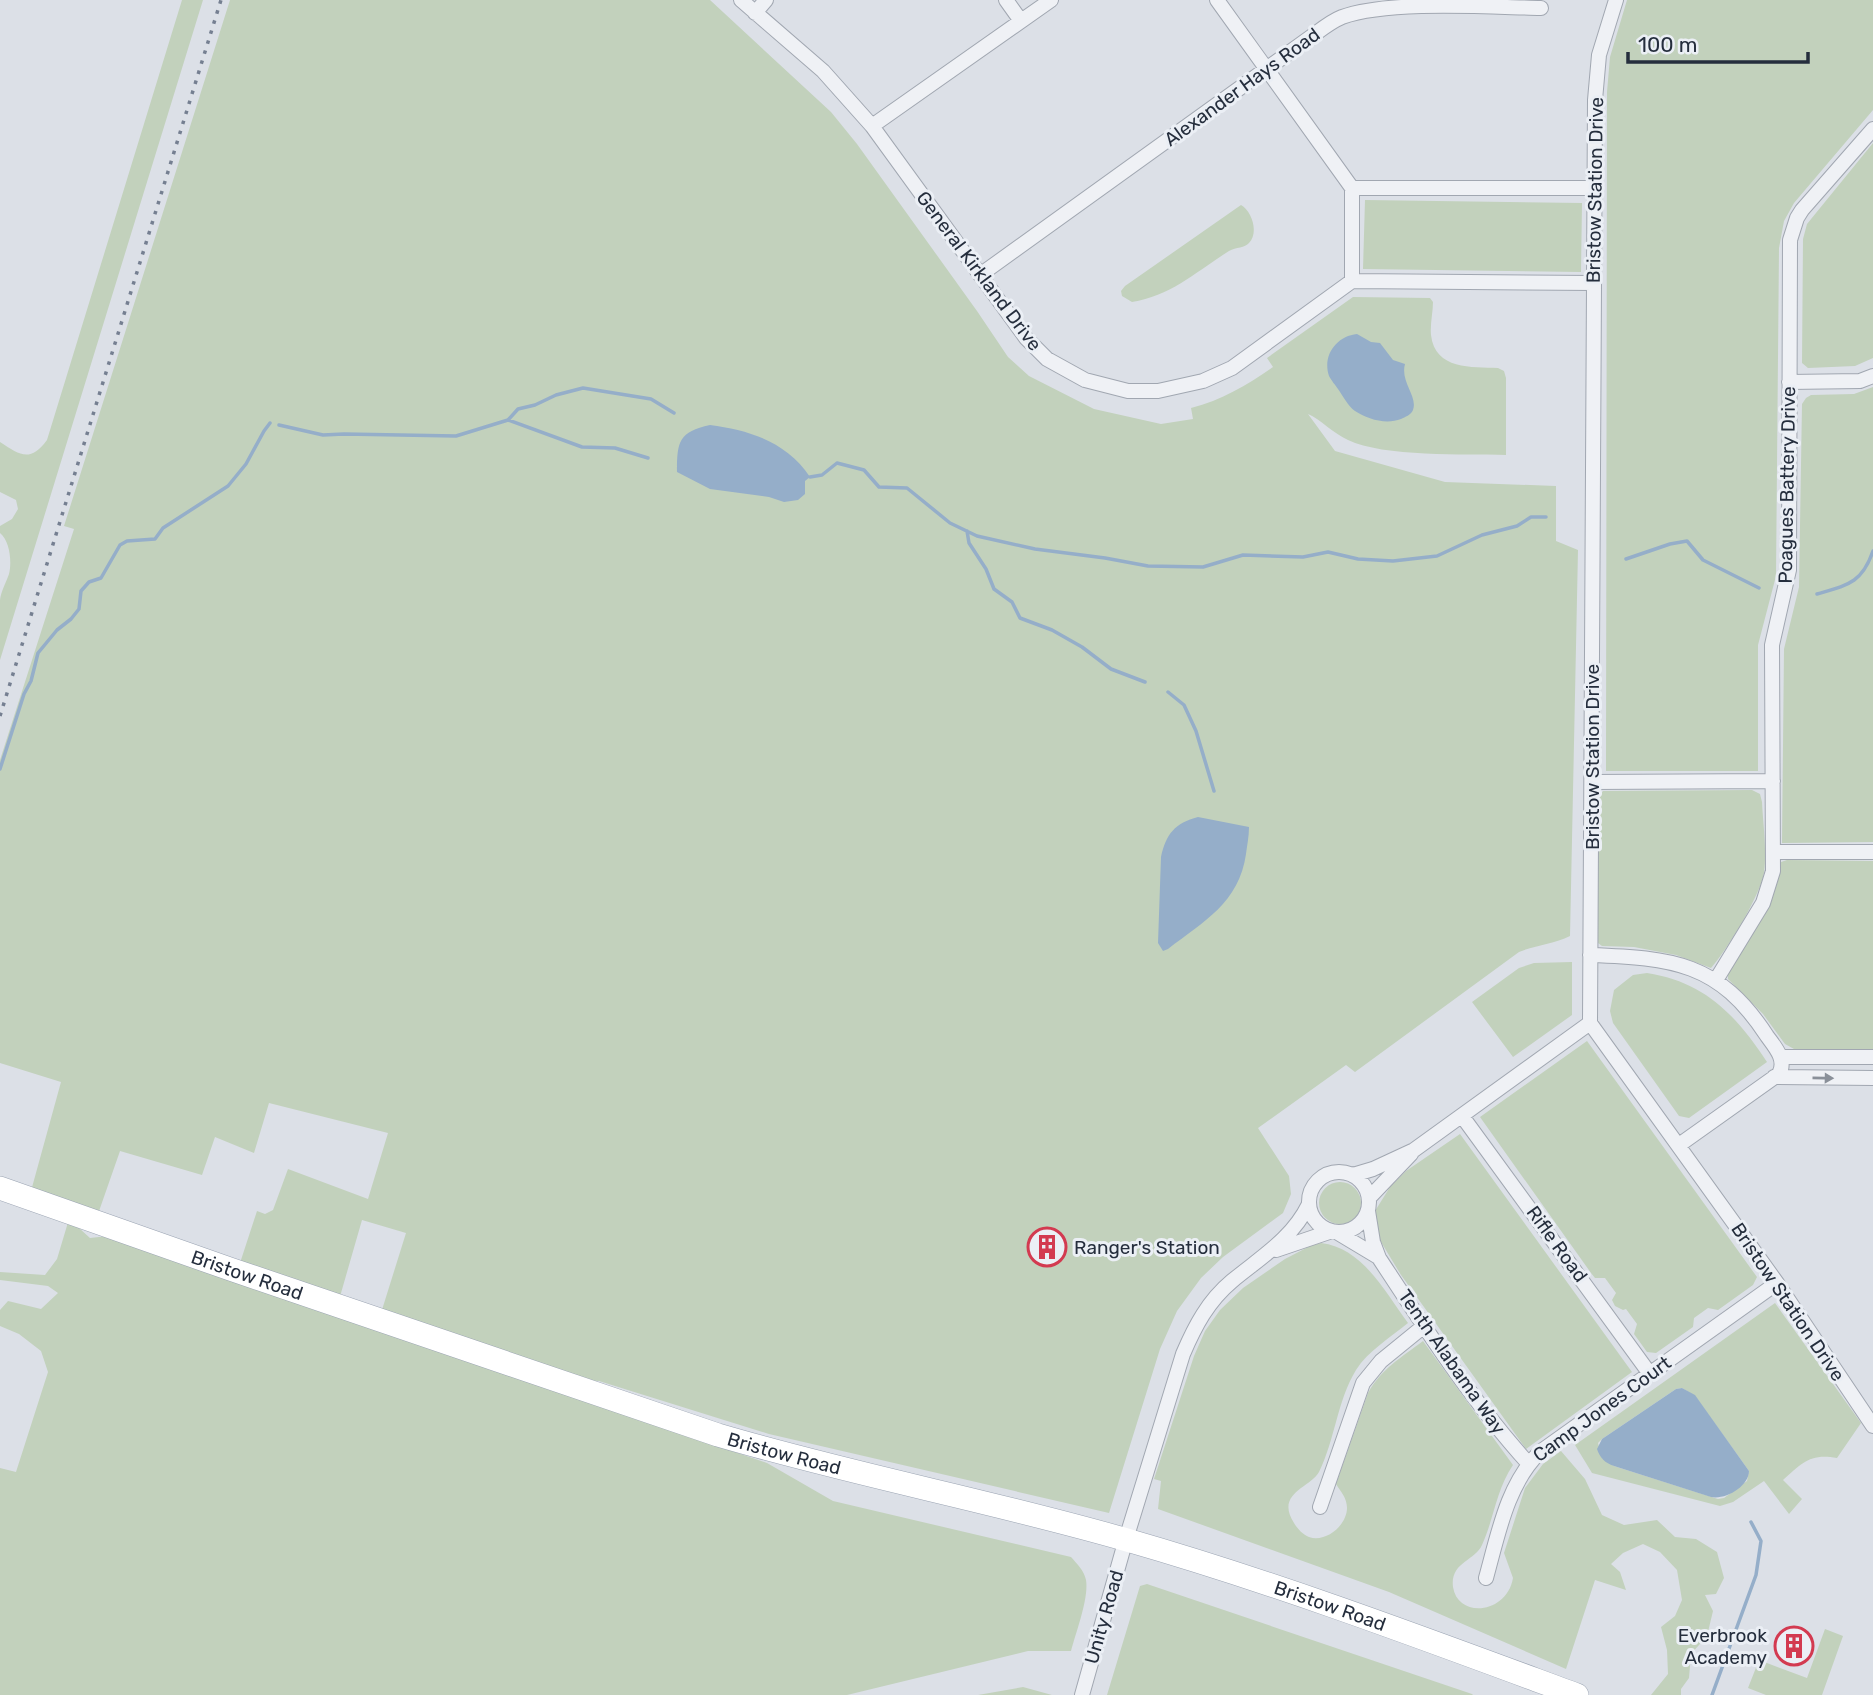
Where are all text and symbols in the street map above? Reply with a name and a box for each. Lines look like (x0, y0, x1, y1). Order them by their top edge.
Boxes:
scale bar (1628, 21, 1808, 65)
street label: Alexander Hays Road (1160, 23, 1324, 151)
text: 100 m (1638, 32, 1697, 57)
street label: Bristow Station Drive (1582, 97, 1608, 283)
street label: General Kirkland Drive (911, 187, 1047, 355)
street label: Poagues Battery Drive (1774, 386, 1800, 584)
street label: Bristow Station Drive (1581, 664, 1604, 850)
one-way arrow (1813, 1072, 1835, 1084)
street label: Rifle Road (1522, 1201, 1592, 1287)
street label: Bristow Station Drive (1726, 1218, 1850, 1386)
building icon: Ranger's Station (1026, 1226, 1068, 1268)
place label: Ranger's Station (1074, 1236, 1220, 1259)
street label: Bristow Road (188, 1245, 306, 1305)
street label: Tenth Alabama Way (1393, 1285, 1511, 1439)
street label: Camp Jones Court (1528, 1351, 1676, 1467)
street label: Bristow Road (725, 1427, 844, 1479)
street label: Unity Road (1080, 1567, 1128, 1667)
street label: Bristow Road (1271, 1575, 1389, 1635)
place label: Everbrook Academy (1678, 1624, 1767, 1669)
building icon: Everbrook Academy (1773, 1625, 1815, 1667)

